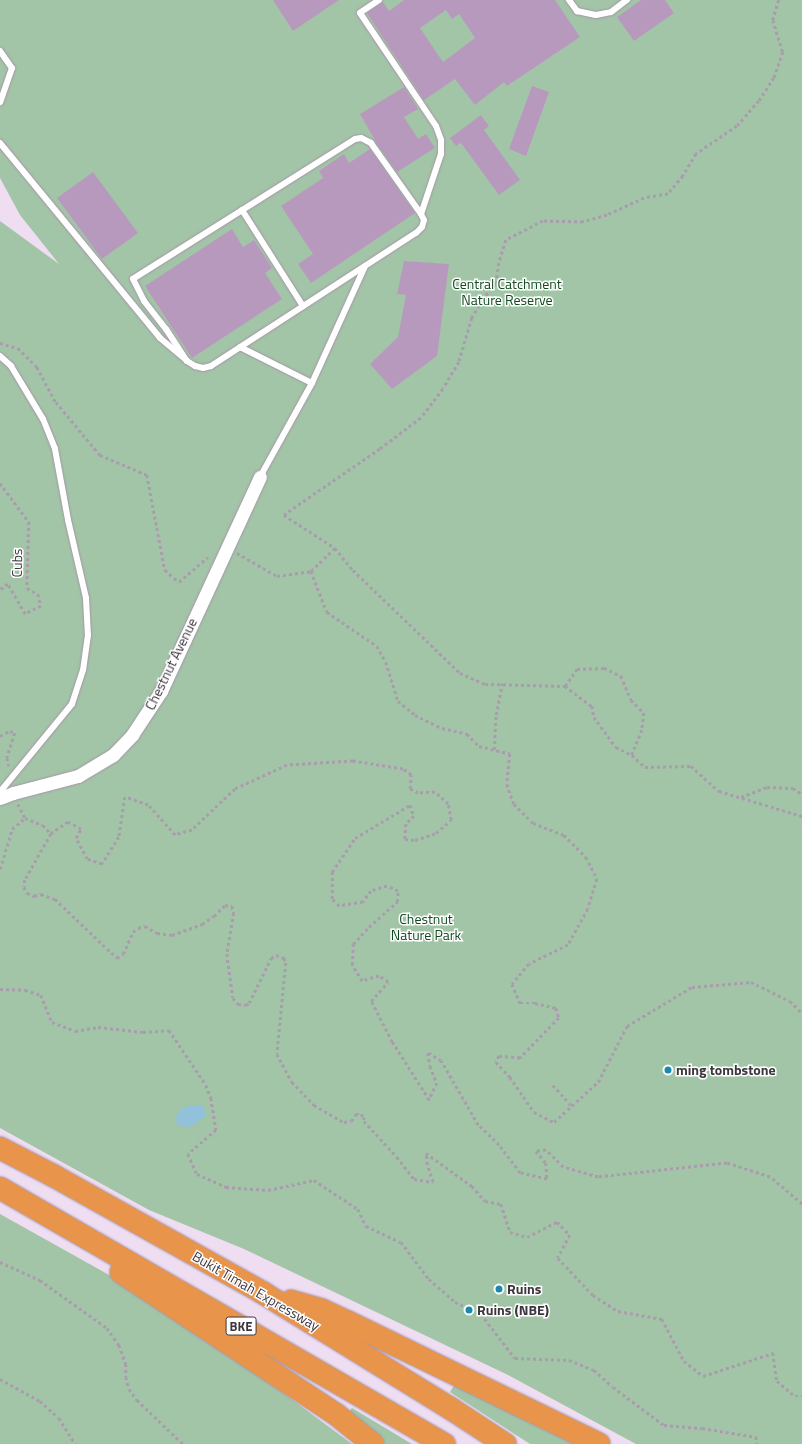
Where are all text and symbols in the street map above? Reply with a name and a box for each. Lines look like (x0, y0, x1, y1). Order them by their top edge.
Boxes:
park label: Central Catchment Nature Reserve (452, 276, 562, 308)
street label: Cubs (8, 548, 26, 578)
street label: Chestnut Avenue (141, 615, 201, 713)
park label: Chestnut Nature Park (391, 911, 461, 944)
place label: ming tombstone (676, 1062, 776, 1078)
marker: ming tombstone (663, 1065, 673, 1075)
street label: Bukit Timah Expressway (189, 1248, 323, 1334)
place label: Ruins (507, 1281, 541, 1297)
marker: Ruins (494, 1284, 504, 1294)
place label: Ruins (NBE) (477, 1302, 549, 1318)
marker: Ruins (NBE) (464, 1305, 474, 1315)
road number: BKE (225, 1315, 257, 1337)

